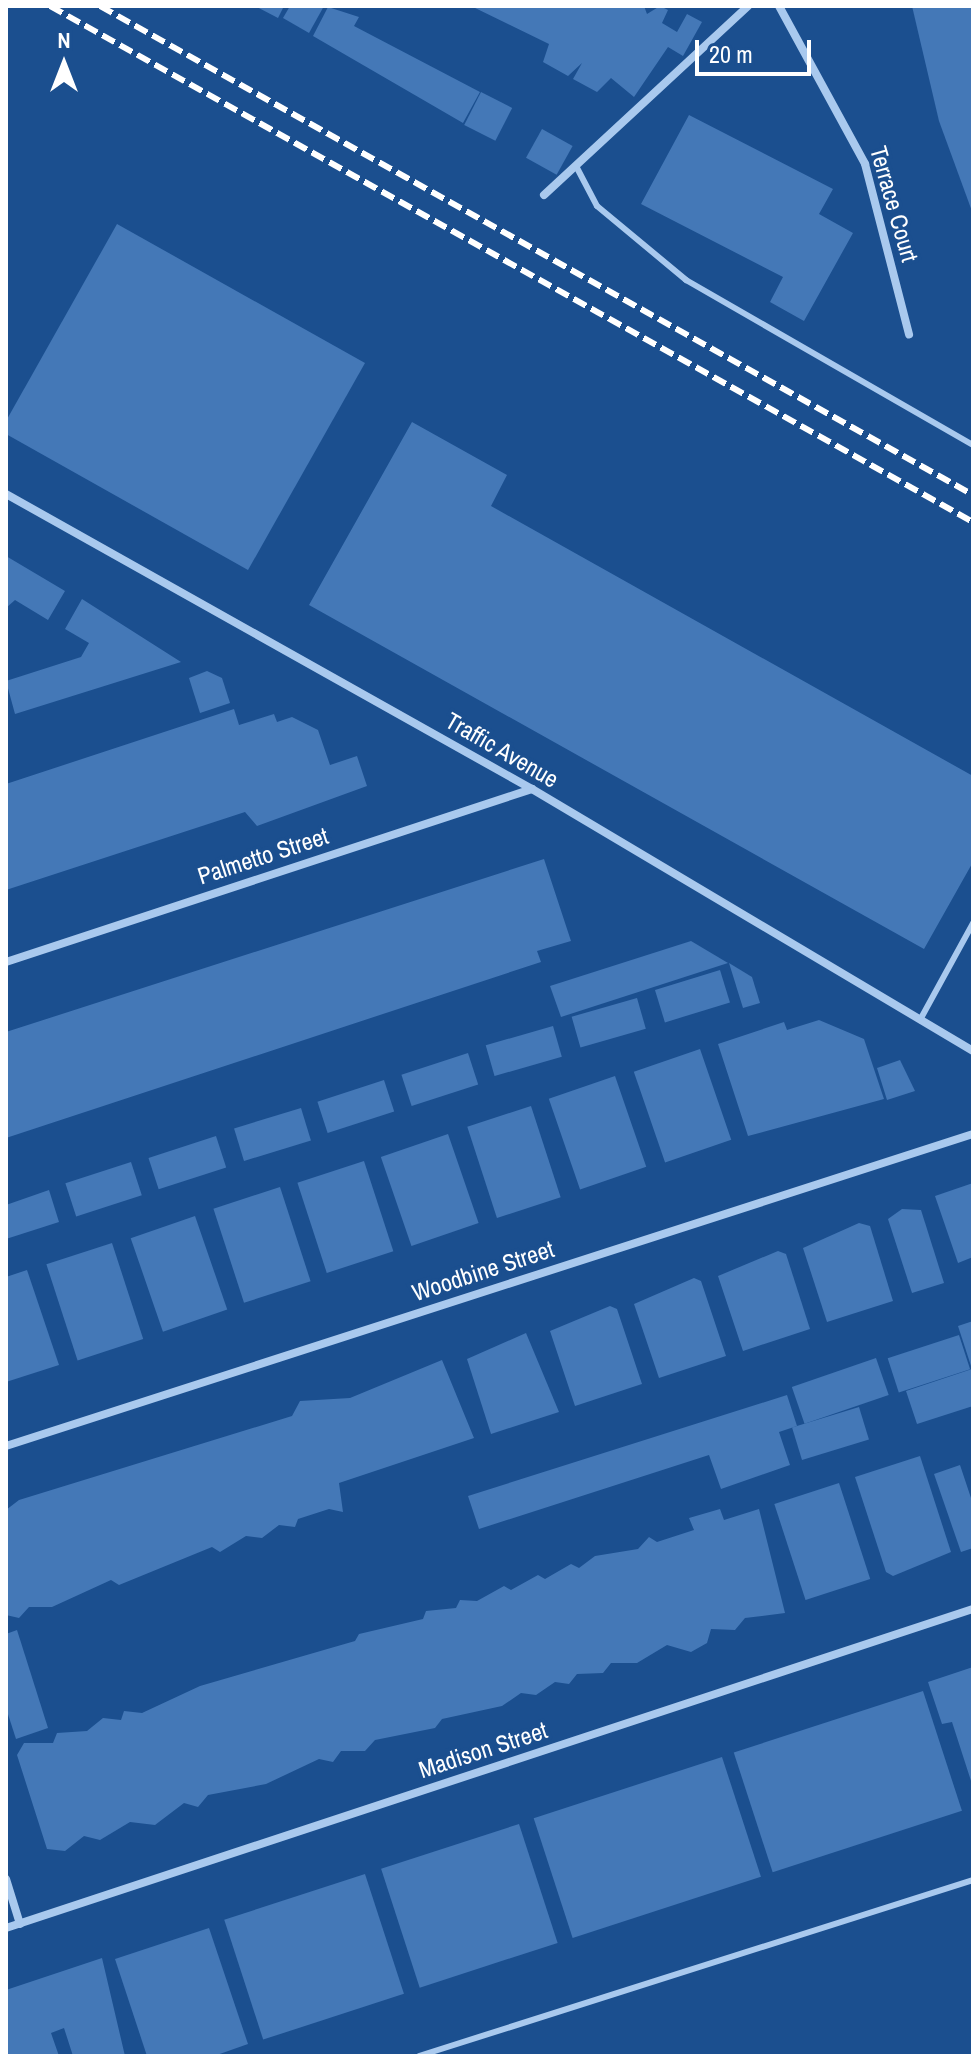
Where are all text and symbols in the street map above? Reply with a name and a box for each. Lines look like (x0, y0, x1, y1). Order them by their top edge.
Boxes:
north arrow (24, 24, 104, 104)
scale bar (699, 24, 815, 74)
text: N (57, 25, 71, 55)
text: 20 m (709, 38, 753, 70)
street label: Terrace Court (864, 143, 924, 265)
street label: Traffic Avenue (440, 706, 564, 794)
street label: Palmetto Street (194, 821, 332, 891)
street label: Woodbine Street (408, 1235, 558, 1307)
street label: Madison Street (415, 1716, 551, 1784)

